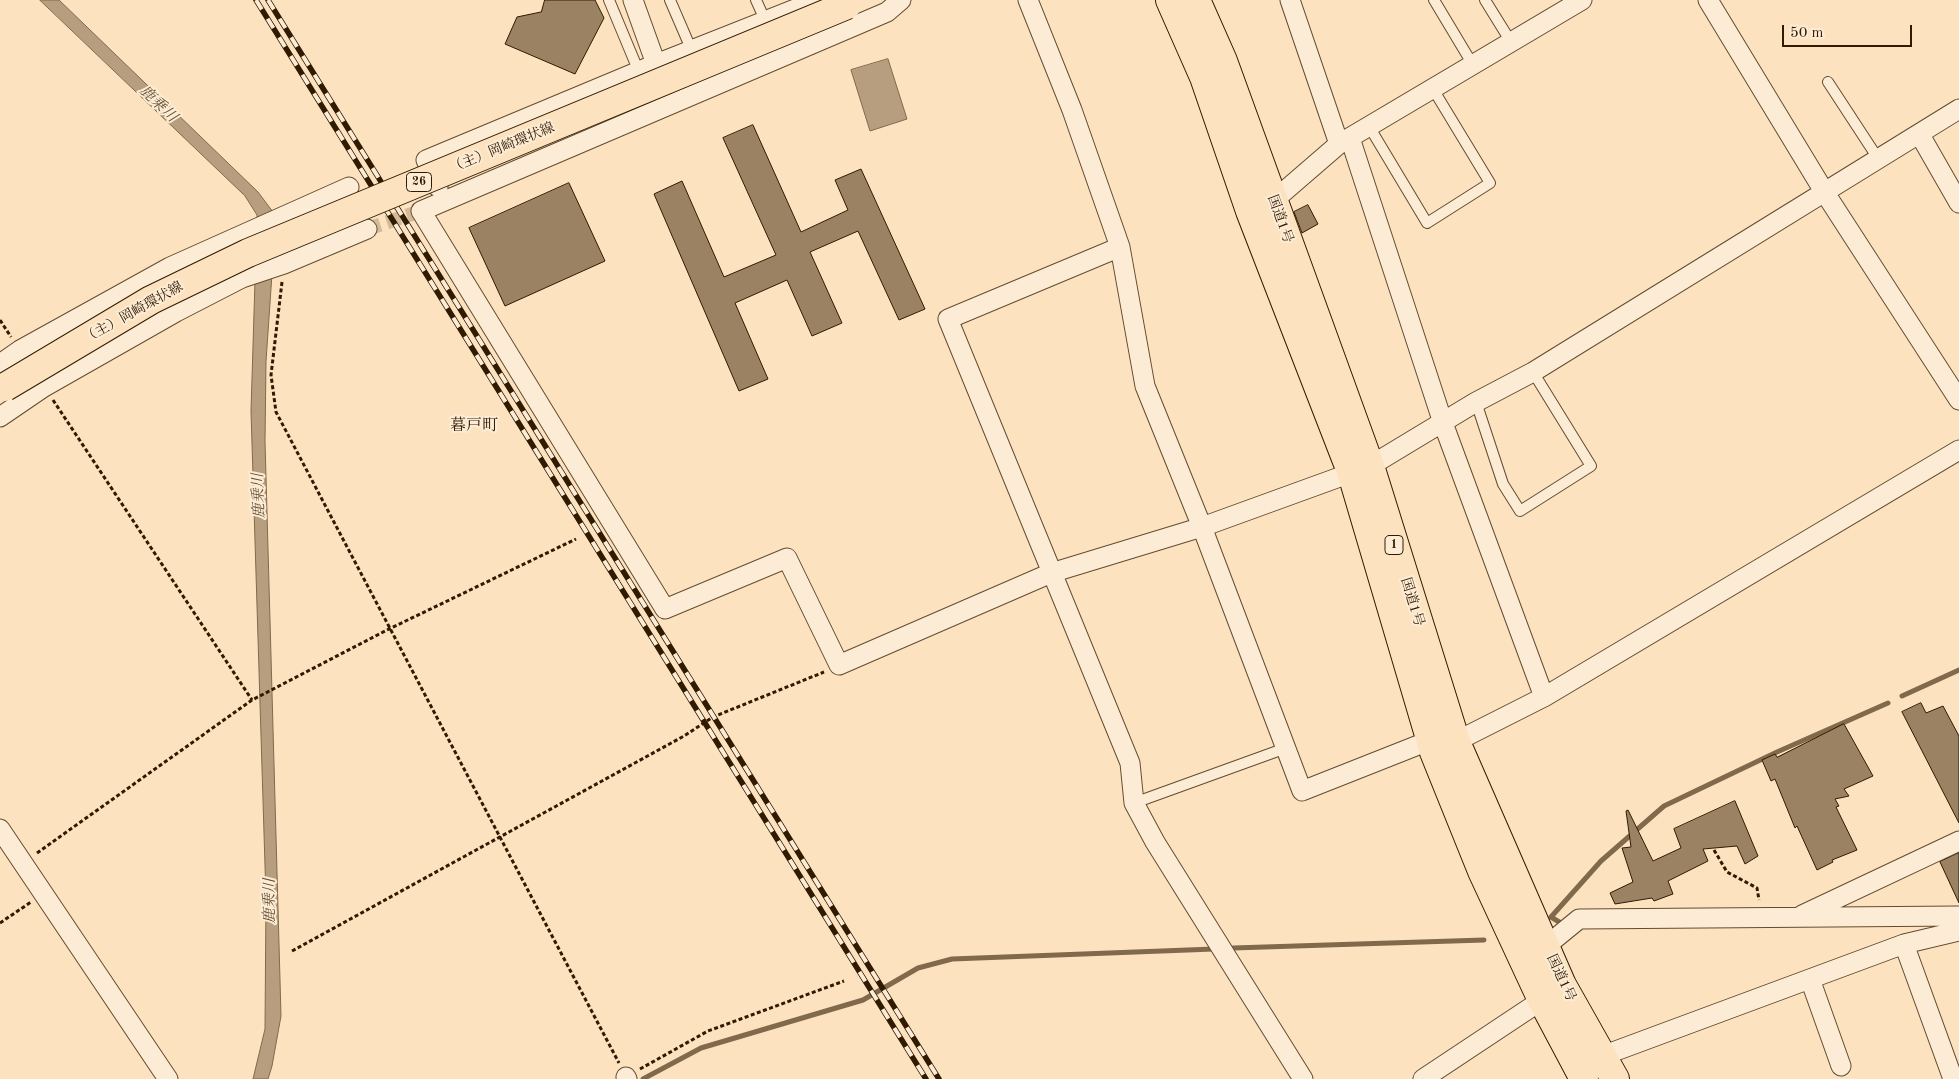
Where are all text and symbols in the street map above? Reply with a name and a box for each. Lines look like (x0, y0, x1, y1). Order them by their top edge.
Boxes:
scale bar (1784, 15, 1914, 47)
text: 50 m (1790, 26, 1824, 41)
water label: 鹿乗川 (136, 82, 180, 126)
street label: （主）岡崎環状線 (447, 119, 557, 177)
road number: 26 (406, 172, 432, 192)
street label: 国道1号 (1264, 193, 1296, 245)
street label: （主）岡崎環状線 (80, 279, 186, 347)
district label: 暮戸町 (450, 416, 498, 436)
water label: 鹿乗川 (249, 473, 269, 519)
road number: 1 (1385, 536, 1403, 554)
street label: 国道1号 (1397, 576, 1427, 628)
water label: 鹿乗川 (261, 879, 279, 923)
street label: 国道1号 (1543, 952, 1579, 1004)

